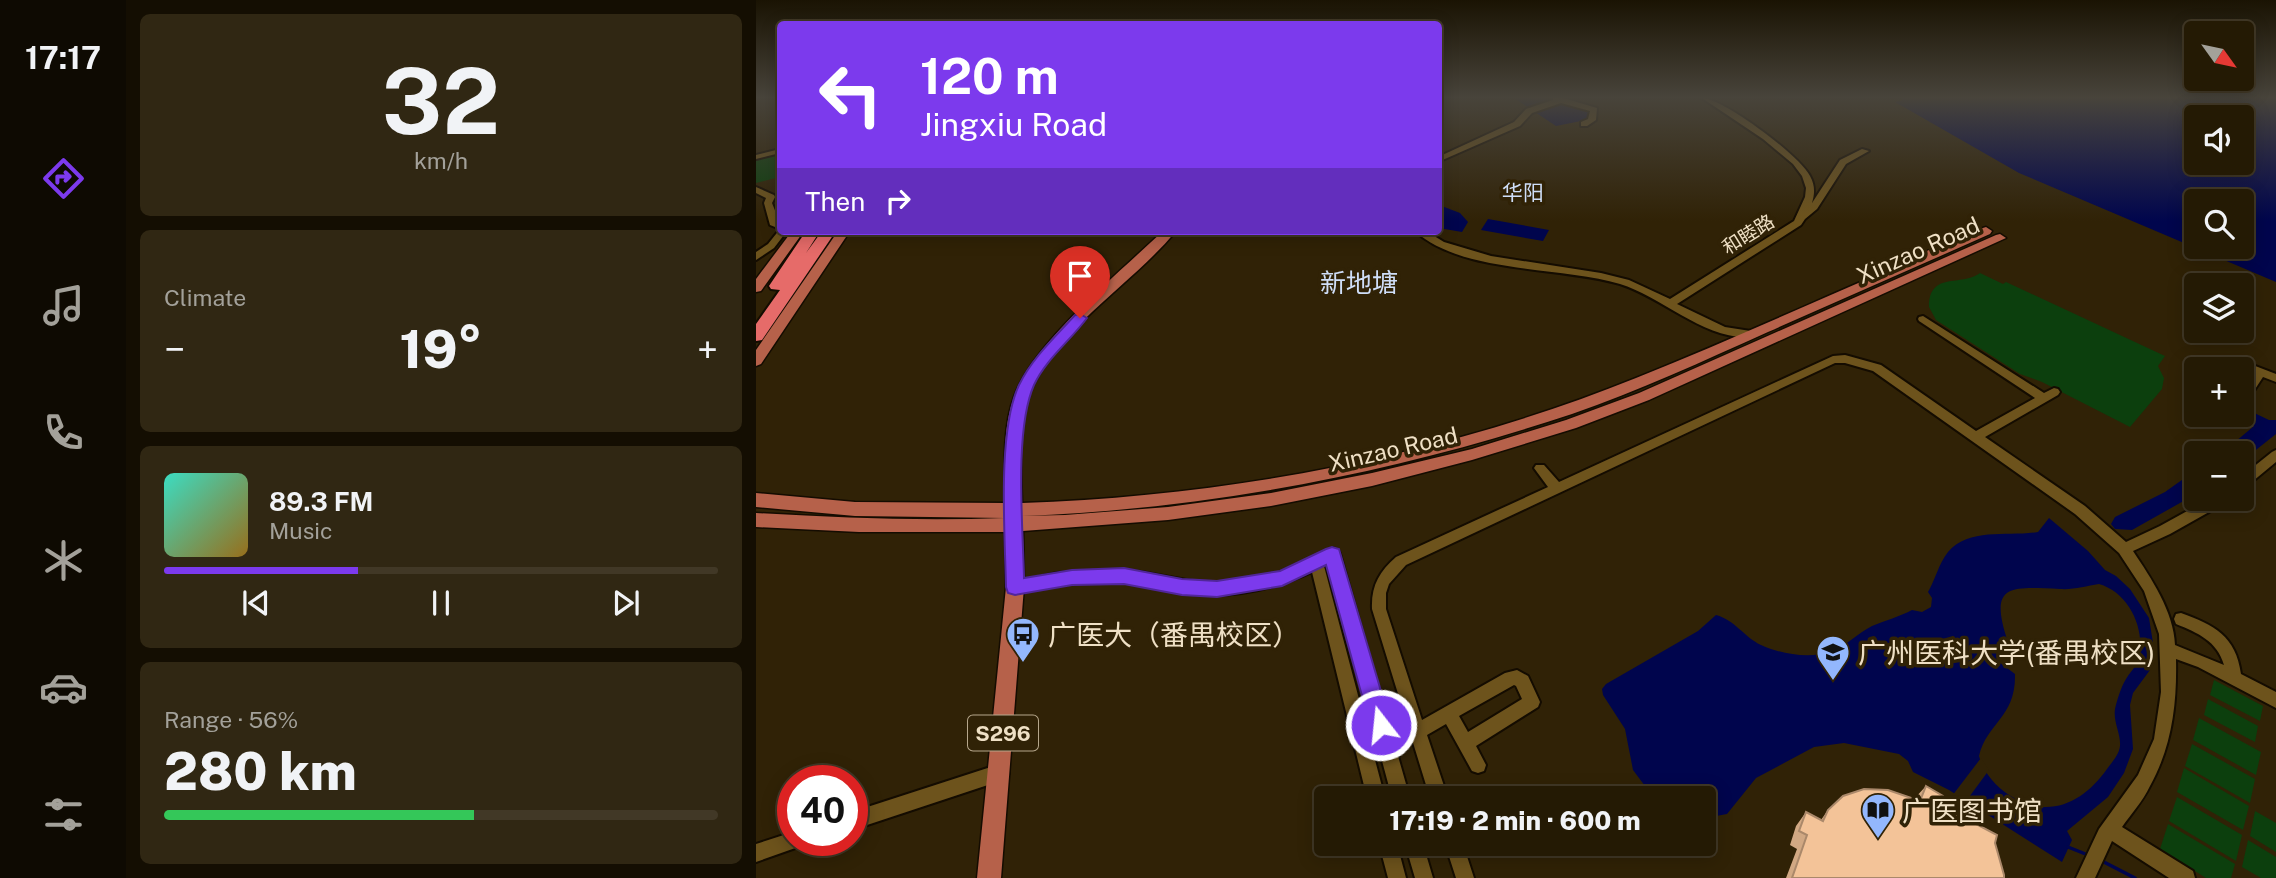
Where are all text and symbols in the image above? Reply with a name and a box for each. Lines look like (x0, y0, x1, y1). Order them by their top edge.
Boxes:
north arrow (2184, 21, 2254, 91)
map controls (2184, 21, 2254, 511)
text: 17:17 (25, 39, 101, 76)
text: 120 m (920, 47, 1059, 105)
text: 32 (382, 48, 500, 154)
icon: left (805, 49, 896, 140)
button: sound (2184, 105, 2254, 175)
text: Jingxiu Road (920, 106, 1107, 143)
text: km/h (414, 147, 468, 174)
icon: directions (39, 154, 88, 203)
district label: 华阳 (1502, 180, 1544, 205)
icon: right (879, 182, 917, 220)
text: Then (805, 186, 865, 217)
button: search (2184, 189, 2254, 259)
street label: 和睦路 (1718, 210, 1778, 258)
street label: Xinzao Road (1852, 211, 1984, 289)
pin (1050, 246, 1110, 318)
icon: arrive (1061, 257, 1099, 295)
district label: 新地塘 (1320, 267, 1398, 298)
button: layers (2184, 273, 2254, 343)
icon: music (39, 281, 88, 330)
text: Climate (164, 284, 246, 311)
text: 19° (400, 319, 482, 380)
text: − (164, 327, 185, 372)
text: + (697, 327, 718, 372)
button: + (2184, 357, 2254, 427)
icon: phone (39, 408, 88, 457)
street label: Xinzao Road (1326, 421, 1460, 477)
button: − (2184, 441, 2254, 511)
text: 89.3 FM (269, 486, 373, 517)
text: Music (269, 517, 333, 544)
icon: climate (39, 536, 88, 585)
icon: previous (237, 584, 275, 622)
icon: pause (422, 584, 460, 622)
icon: next (607, 584, 645, 622)
bus stop icon: 广医大（番禺校区） (1004, 615, 1042, 664)
place label: 广医大（番禺校区） (1048, 618, 1300, 651)
school or university icon: 广州医科大学(番禺校区) (1814, 633, 1852, 682)
place label: 广州医科大学(番禺校区) (1858, 636, 2155, 669)
icon: car (39, 663, 88, 712)
position arrow (1344, 688, 1418, 762)
text: Range · 56% (164, 706, 298, 733)
road number: S296 (968, 716, 1038, 750)
text: 280 km (164, 741, 357, 802)
speed limit sign: 40 (777, 765, 868, 856)
icon: filters (39, 790, 88, 839)
library icon: 广医图书馆 (1859, 791, 1897, 840)
place label: 广医图书馆 (1902, 794, 2042, 827)
text: 17:19 · 2 min · 600 m (1389, 805, 1641, 836)

